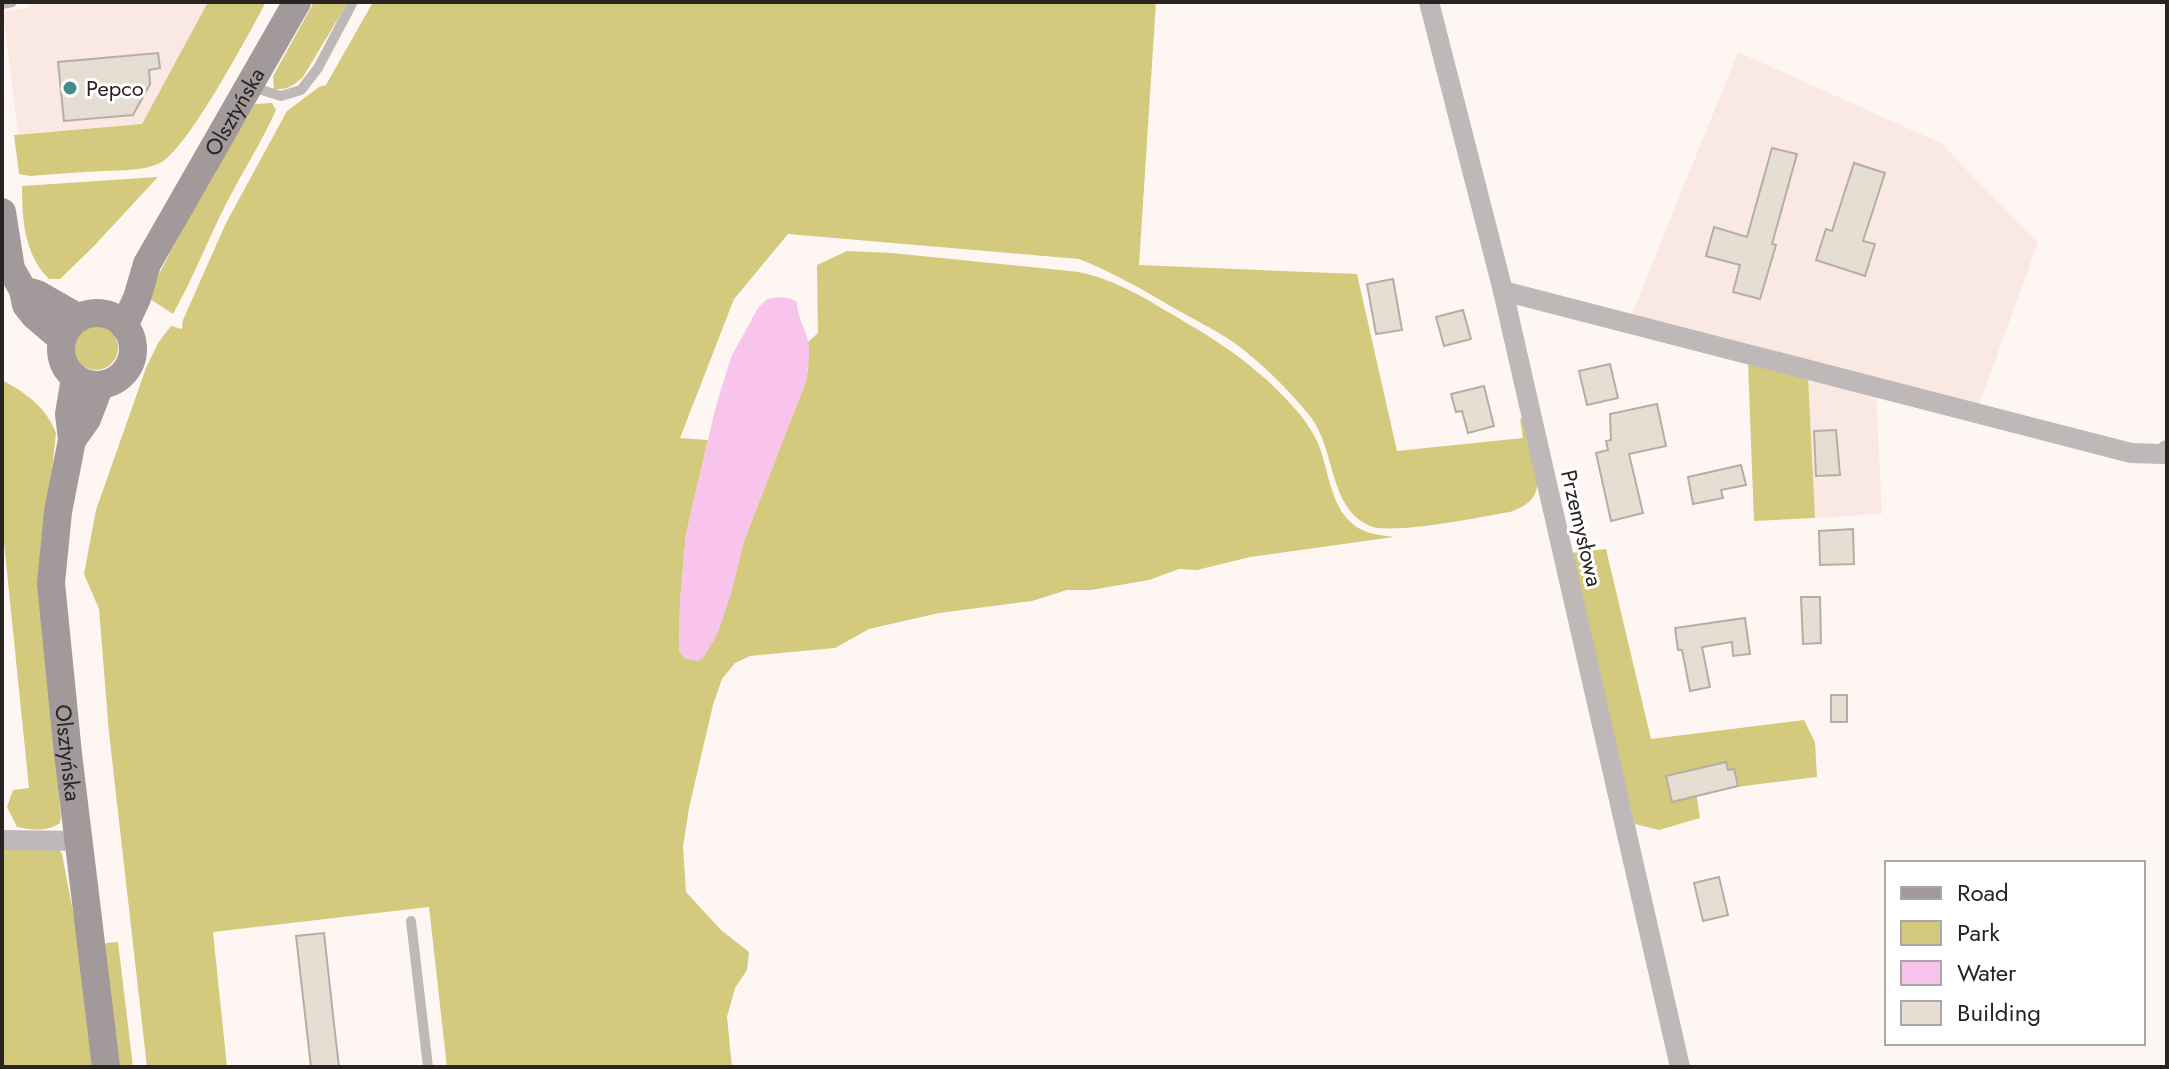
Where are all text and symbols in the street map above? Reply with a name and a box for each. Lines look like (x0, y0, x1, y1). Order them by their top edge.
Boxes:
street label: Olsztyńska (196, 61, 272, 162)
place label: Pepco (86, 72, 144, 104)
marker: Pepco (61, 79, 79, 97)
street label: Przemysłowa (1553, 467, 1611, 589)
street label: Olsztyńska (47, 703, 90, 803)
legend (1885, 861, 2145, 1045)
text: Road (1957, 875, 2009, 910)
text: Park (1957, 915, 2000, 950)
text: Water (1957, 955, 2017, 990)
text: Building (1957, 995, 2041, 1030)

